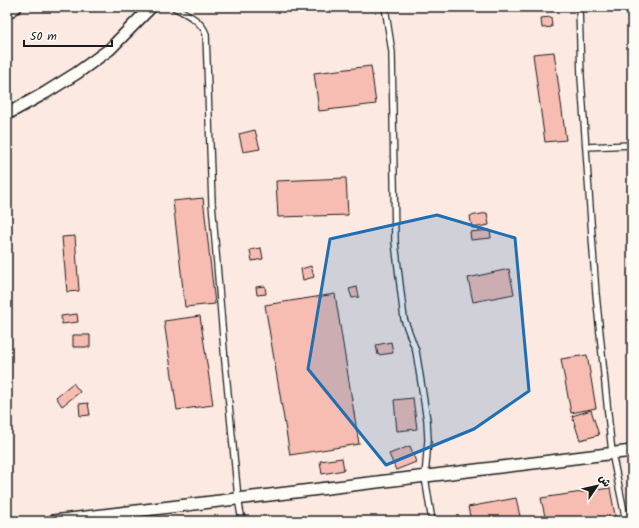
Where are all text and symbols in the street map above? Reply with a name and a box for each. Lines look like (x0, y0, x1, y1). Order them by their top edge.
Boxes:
scale bar (24, 22, 112, 48)
text: 50 m (30, 27, 57, 46)
north arrow (577, 466, 617, 506)
text: ش (594, 471, 615, 491)

